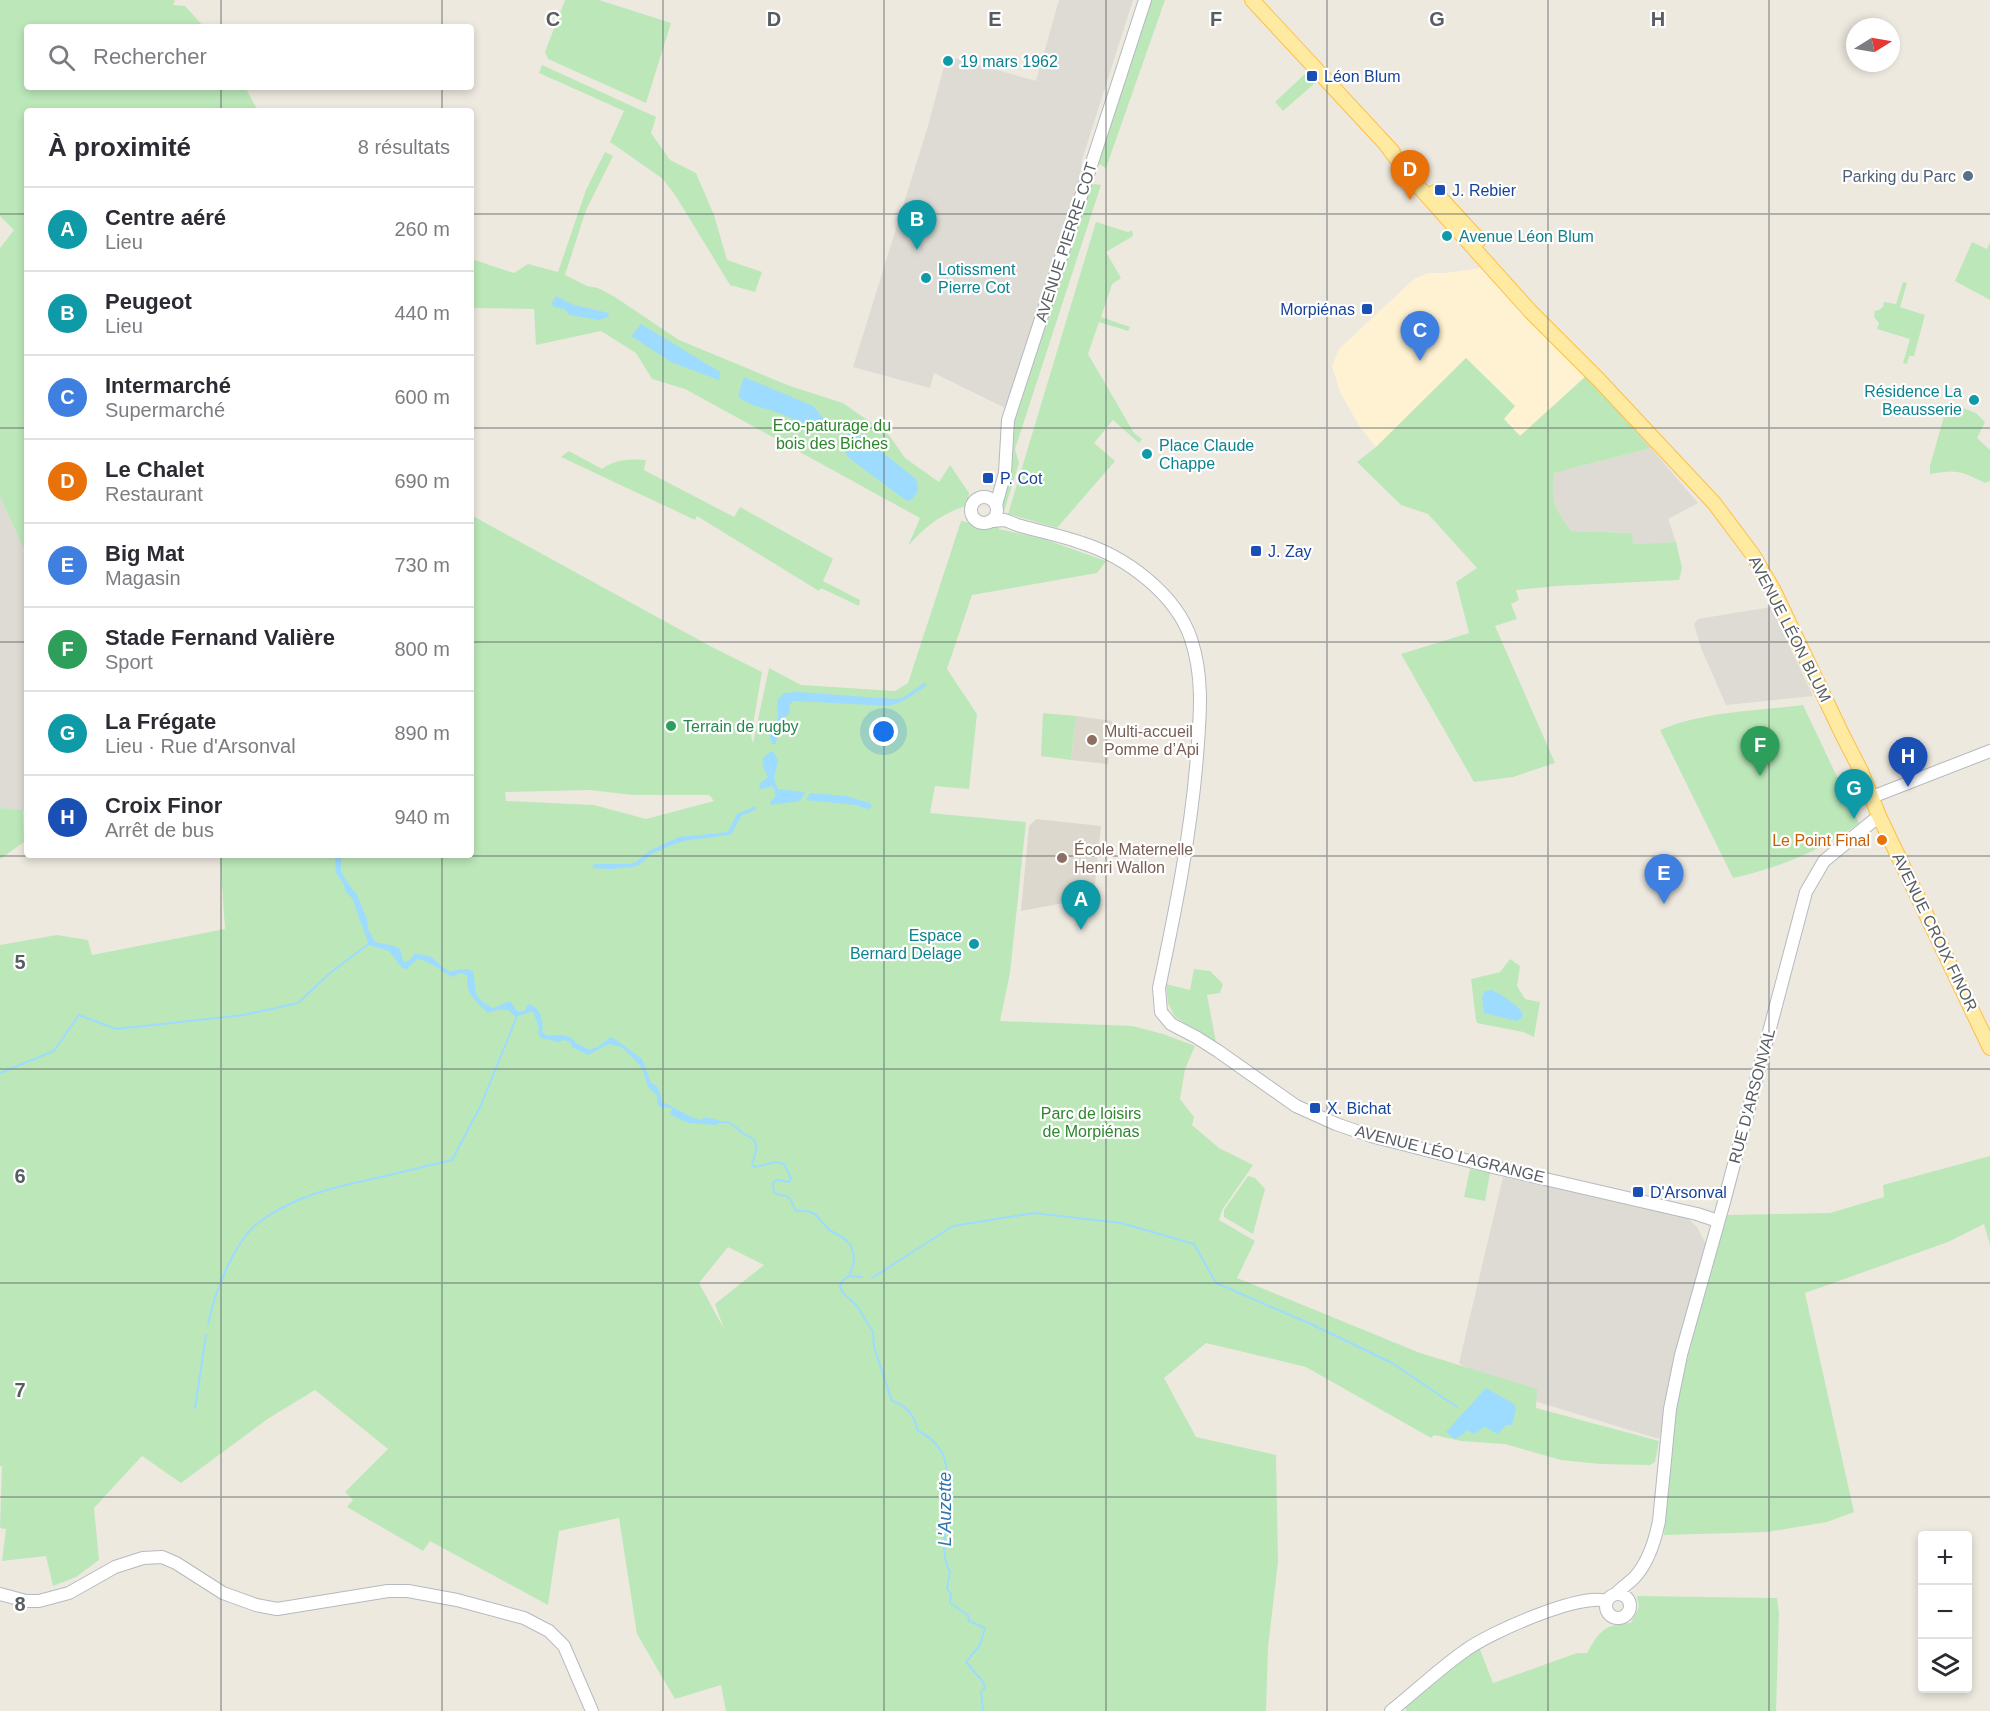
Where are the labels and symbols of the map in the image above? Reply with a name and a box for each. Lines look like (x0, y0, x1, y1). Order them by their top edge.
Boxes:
text: C (546, 8, 560, 30)
text: D (767, 8, 781, 30)
text: E (988, 8, 1002, 30)
text: F (1210, 8, 1222, 30)
text: G (1429, 8, 1445, 30)
text: H (1651, 8, 1665, 30)
north arrow (1846, 18, 1900, 72)
place label: 19 mars 1962 (960, 53, 1058, 70)
marker: 19 mars 1962 (941, 54, 955, 68)
place label: Léon Blum (1324, 68, 1401, 85)
marker: Léon Blum (1305, 69, 1319, 83)
pin: D (1390, 150, 1430, 200)
street label: AVENUE PIERRE COT (1032, 160, 1100, 324)
place label: Parking du Parc (1842, 168, 1956, 185)
marker: Parking du Parc (1961, 169, 1975, 183)
place label: J. Rebier (1452, 182, 1517, 199)
marker: J. Rebier (1433, 183, 1447, 197)
pin: B (898, 200, 936, 250)
place label: Avenue Léon Blum (1459, 228, 1594, 245)
marker: Avenue Léon Blum (1440, 229, 1454, 243)
place label: Lotissment Pierre Cot (938, 261, 1016, 296)
marker: Lotissment Pierre Cot (919, 271, 933, 285)
place label: Morpiénas (1280, 301, 1355, 318)
marker: Morpiénas (1360, 302, 1374, 316)
pin: C (1400, 312, 1440, 361)
place label: Résidence La Beausserie (1864, 383, 1962, 418)
marker: Résidence La Beausserie (1967, 393, 1981, 407)
park label: Eco-paturage du bois des Biches (773, 417, 891, 452)
place label: Place Claude Chappe (1159, 437, 1254, 472)
marker: Place Claude Chappe (1140, 447, 1154, 461)
place label: P. Cot (1000, 470, 1043, 487)
marker: P. Cot (981, 471, 995, 485)
place label: J. Zay (1268, 543, 1312, 560)
marker: J. Zay (1249, 544, 1263, 558)
street label: AVENUE LÉON BLUM (1746, 553, 1835, 705)
your location (869, 717, 898, 746)
place label: Terrain de rugby (683, 718, 799, 735)
marker: Terrain de rugby (664, 719, 678, 733)
place label: Multi-accueil Pomme d’Api (1104, 723, 1199, 758)
pin: F (1740, 726, 1780, 776)
marker: Multi-accueil Pomme d’Api (1085, 733, 1099, 747)
pin: H (1888, 738, 1928, 787)
pin: G (1834, 770, 1874, 819)
place label: Le Point Final (1772, 832, 1870, 849)
marker: Le Point Final (1875, 833, 1889, 847)
place label: École Maternelle Henri Wallon (1074, 840, 1193, 876)
street label: AVENUE CROIX FINOR (1889, 850, 1981, 1014)
marker: École Maternelle Henri Wallon (1055, 851, 1069, 865)
pin: E (1644, 854, 1684, 904)
pin: A (1062, 880, 1100, 930)
place label: Espace Bernard Delage (850, 927, 962, 962)
marker: Espace Bernard Delage (967, 937, 981, 951)
text: 5 (14, 951, 26, 973)
street label: RUE D'ARSONVAL (1726, 1027, 1778, 1165)
place label: X. Bichat (1327, 1100, 1392, 1117)
marker: X. Bichat (1308, 1101, 1322, 1115)
park label: Parc de loisirs de Morpiénas (1041, 1105, 1141, 1140)
street label: AVENUE LÉO LAGRANGE (1354, 1121, 1547, 1186)
text: 6 (14, 1165, 26, 1187)
place label: D'Arsonval (1650, 1184, 1727, 1201)
marker: D'Arsonval (1631, 1185, 1645, 1199)
text: 7 (14, 1379, 26, 1401)
water label: L'Auzette (935, 1472, 955, 1546)
text: 8 (14, 1593, 26, 1615)

